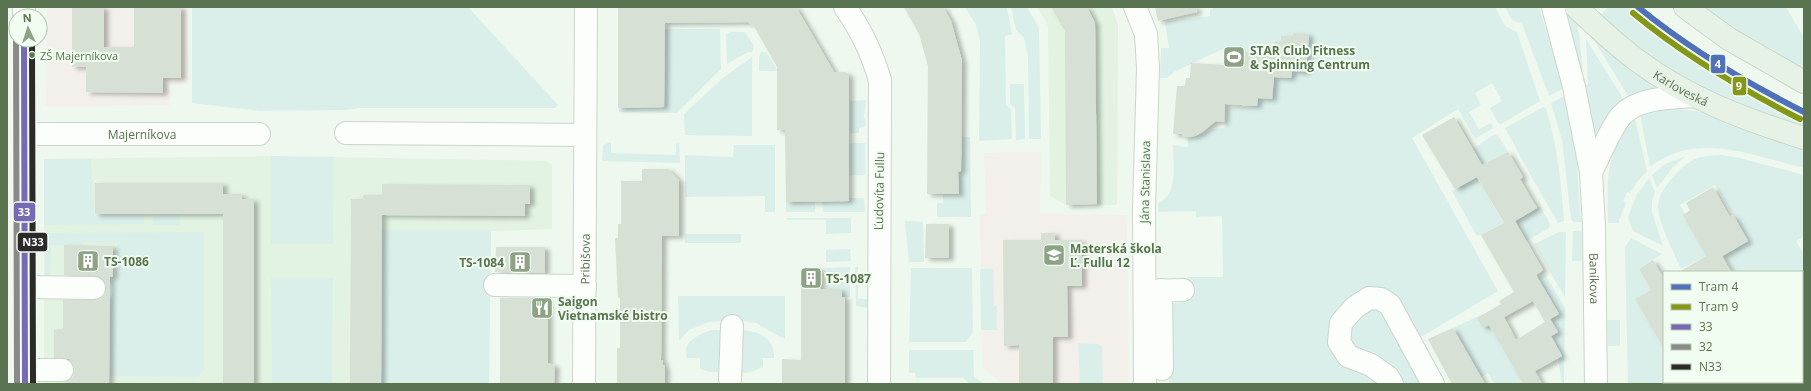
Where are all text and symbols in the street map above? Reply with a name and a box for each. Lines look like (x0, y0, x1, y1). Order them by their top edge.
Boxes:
north arrow (8, 8, 48, 48)
text: N (22, 10, 32, 25)
place label: STAR Club Fitness & Spinning Centrum (1250, 42, 1370, 73)
sports icon: STAR Club Fitness & Spinning Centrum (1221, 44, 1247, 70)
place label: ZŠ Majerníkova (40, 48, 118, 63)
marker: ZŠ Majerníkova (27, 50, 37, 60)
line badge: 4 (1710, 54, 1726, 74)
text: 4 (1715, 56, 1722, 71)
street label: Karloveská (1650, 66, 1711, 110)
line badge: 9 (1732, 76, 1747, 96)
text: 9 (1736, 78, 1742, 93)
street label: Majerníkova (108, 126, 176, 143)
street label: Jána Stanislava (1136, 140, 1154, 225)
street label: Ľudovíta Fullu (870, 152, 888, 230)
line badge: 33 (13, 202, 36, 222)
text: 33 (18, 204, 30, 219)
line badge: N33 (17, 232, 48, 252)
street label: Pribišova (576, 233, 593, 285)
text: N33 (22, 234, 44, 249)
place label: Materská škola Ľ. Fullu 12 (1070, 240, 1162, 271)
school or university icon: Materská škola Ľ. Fullu 12 (1041, 242, 1067, 268)
building icon: TS-1086 (75, 248, 101, 274)
building icon: TS-1084 (507, 249, 533, 275)
place label: TS-1086 (104, 253, 149, 270)
street label: Baníkova (1586, 253, 1603, 304)
place label: TS-1084 (459, 254, 504, 271)
building icon: TS-1087 (798, 265, 824, 291)
place label: TS-1087 (826, 270, 871, 287)
legend (1663, 271, 1803, 383)
text: Tram 4 (1699, 278, 1738, 295)
place label: Saigon Vietnamské bistro (558, 293, 668, 324)
restaurant icon: Saigon Vietnamské bistro (529, 295, 555, 321)
text: Tram 9 (1699, 298, 1738, 315)
text: 33 (1699, 318, 1713, 335)
text: 32 (1699, 338, 1713, 355)
text: N33 (1699, 358, 1722, 375)

